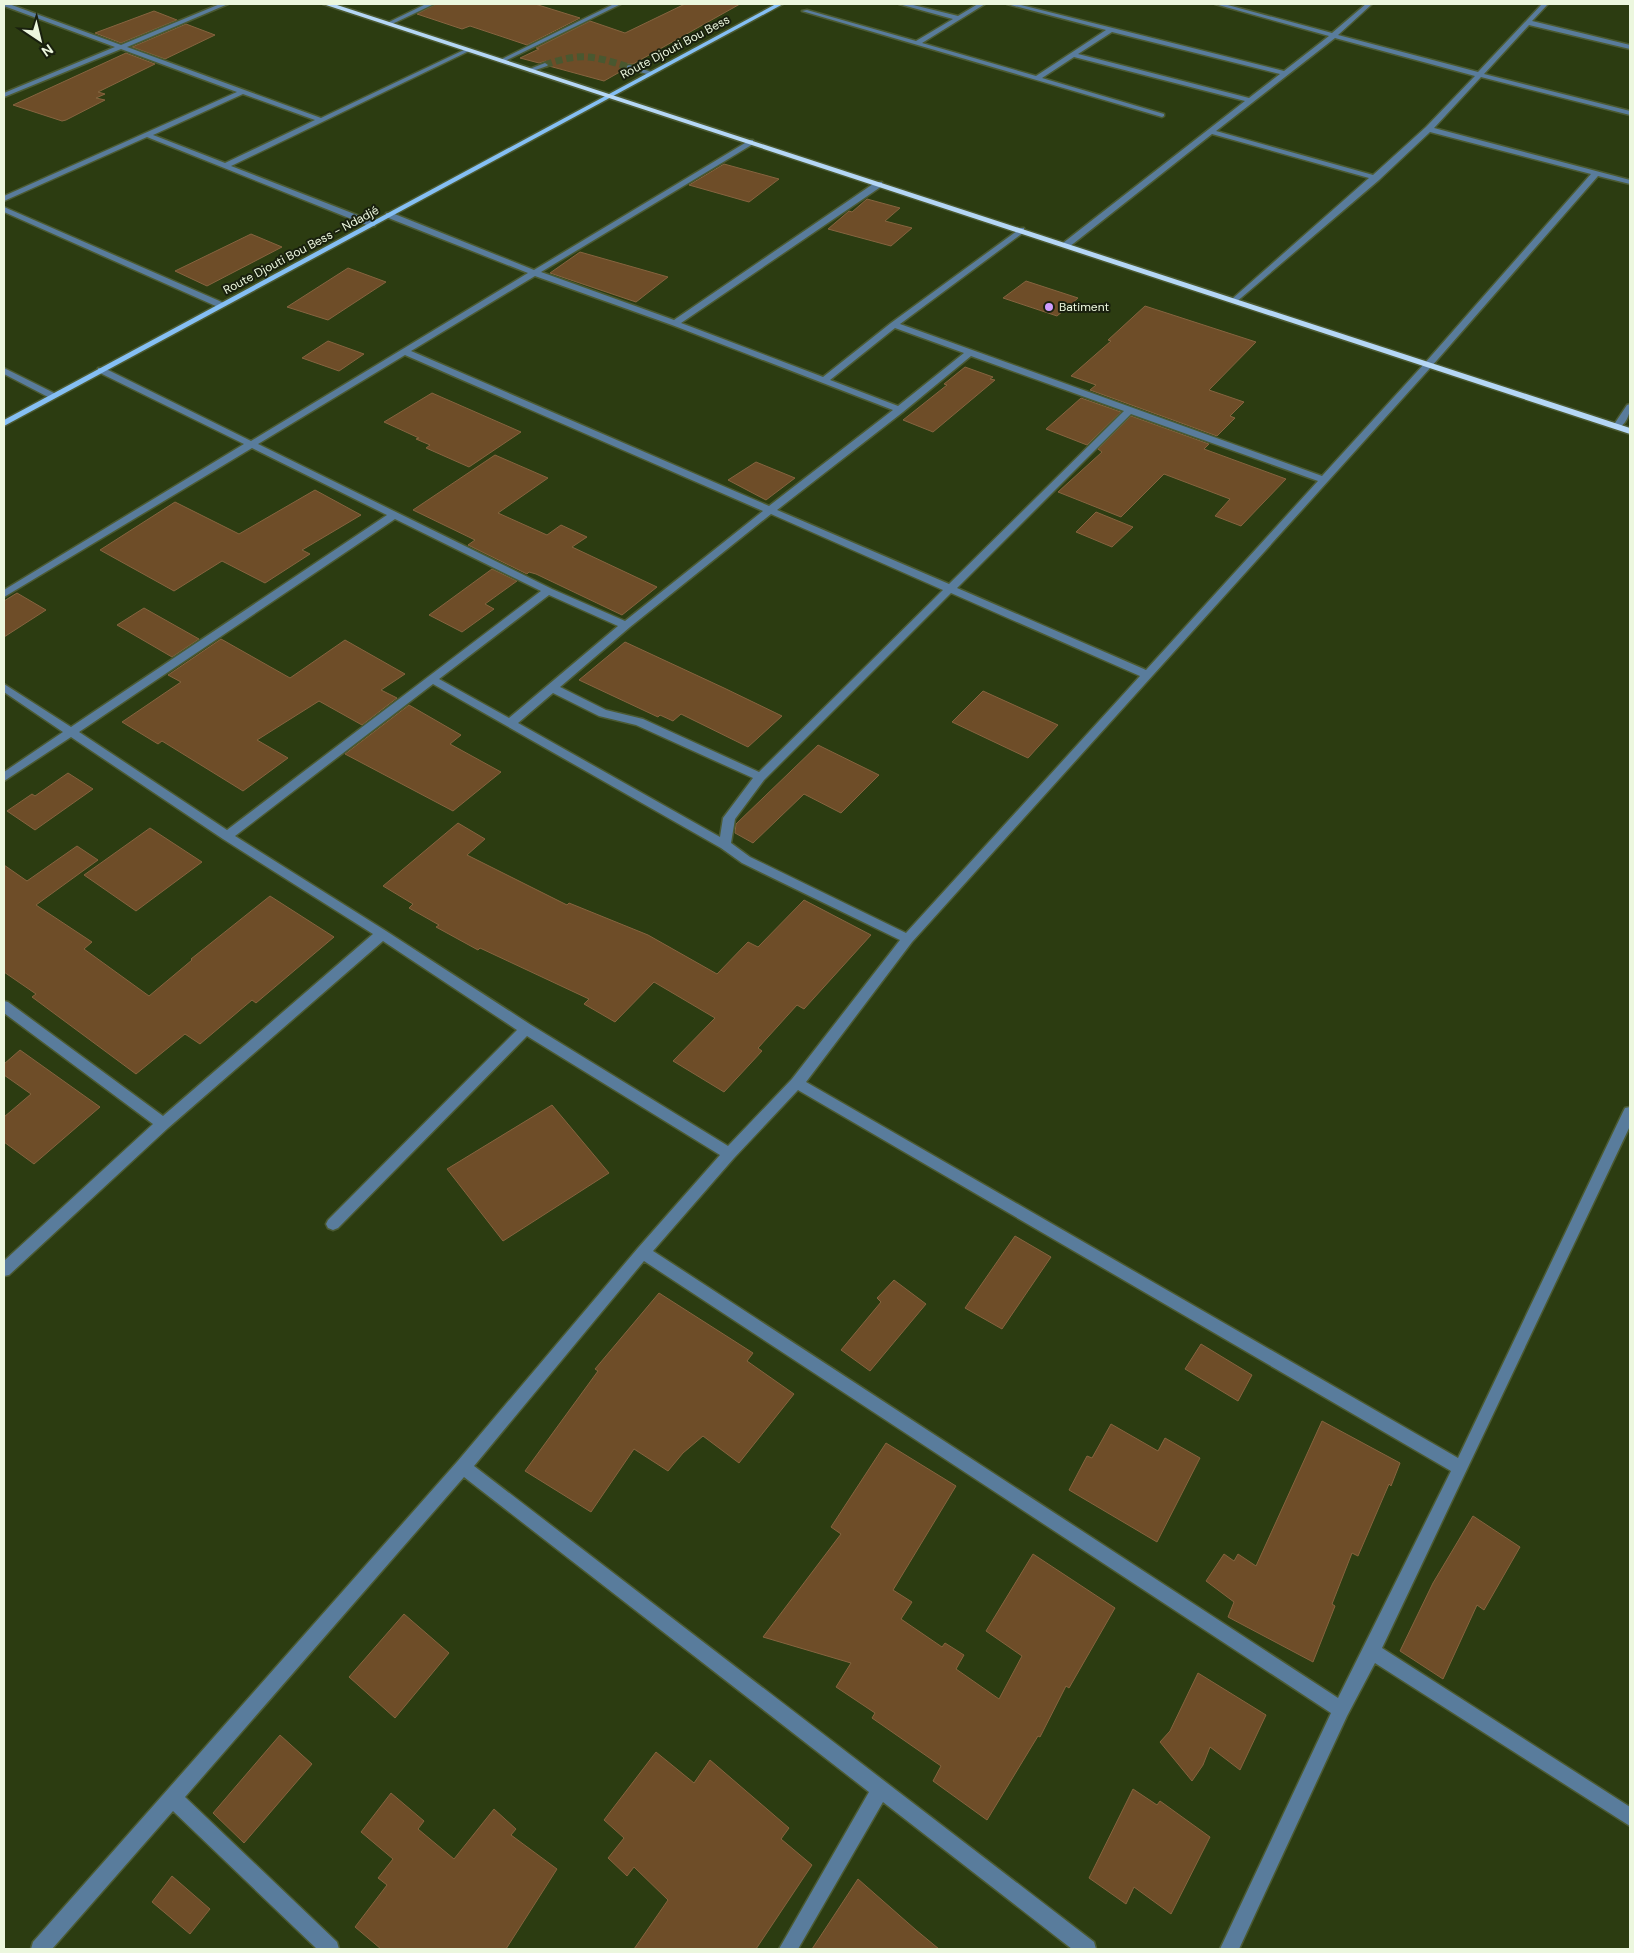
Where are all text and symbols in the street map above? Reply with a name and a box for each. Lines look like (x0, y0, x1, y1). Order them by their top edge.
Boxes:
street label: Route Djouti Bou Bess (617, 11, 733, 83)
north arrow (15, 15, 65, 65)
text: N (38, 40, 57, 61)
street label: Route Djouti Bou Bess - Ndadjé (220, 202, 382, 298)
place label: Batiment (1059, 299, 1110, 315)
marker: Batiment (1043, 301, 1055, 313)

